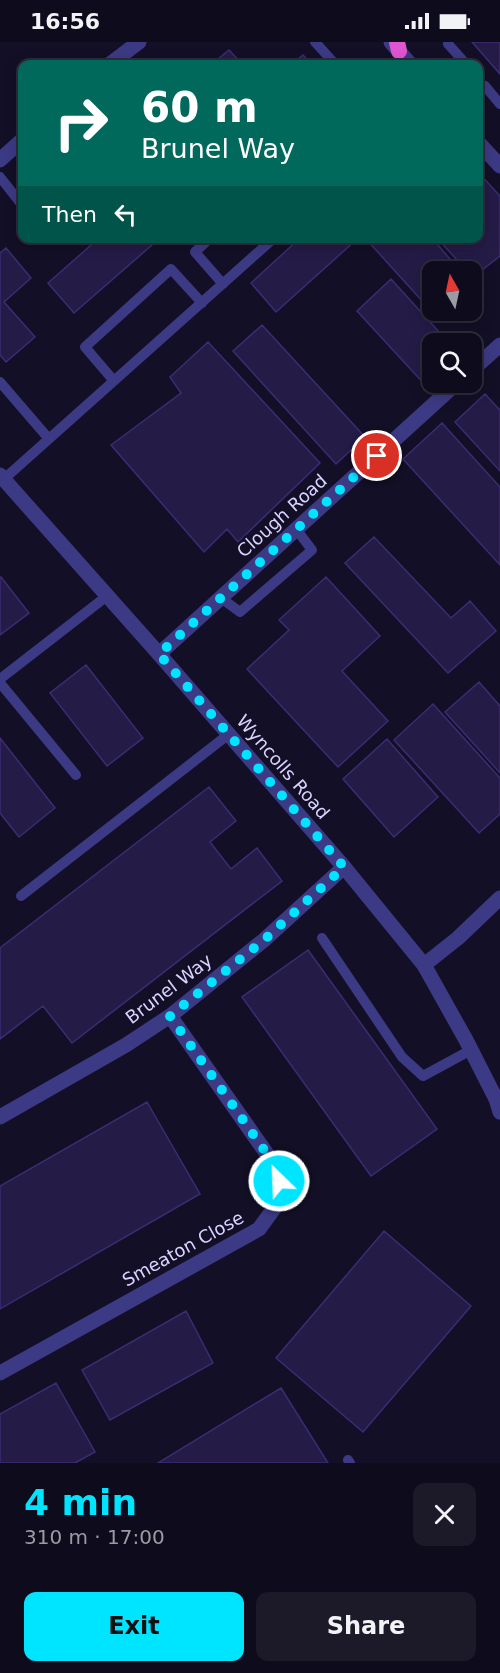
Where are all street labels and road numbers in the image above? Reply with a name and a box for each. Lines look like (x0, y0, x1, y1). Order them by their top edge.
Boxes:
street label: Clough Road (232, 470, 331, 561)
street label: Wyncolls Road (233, 710, 334, 823)
street label: Brunel Way (121, 949, 216, 1028)
street label: Smeaton Close (118, 1207, 247, 1291)

